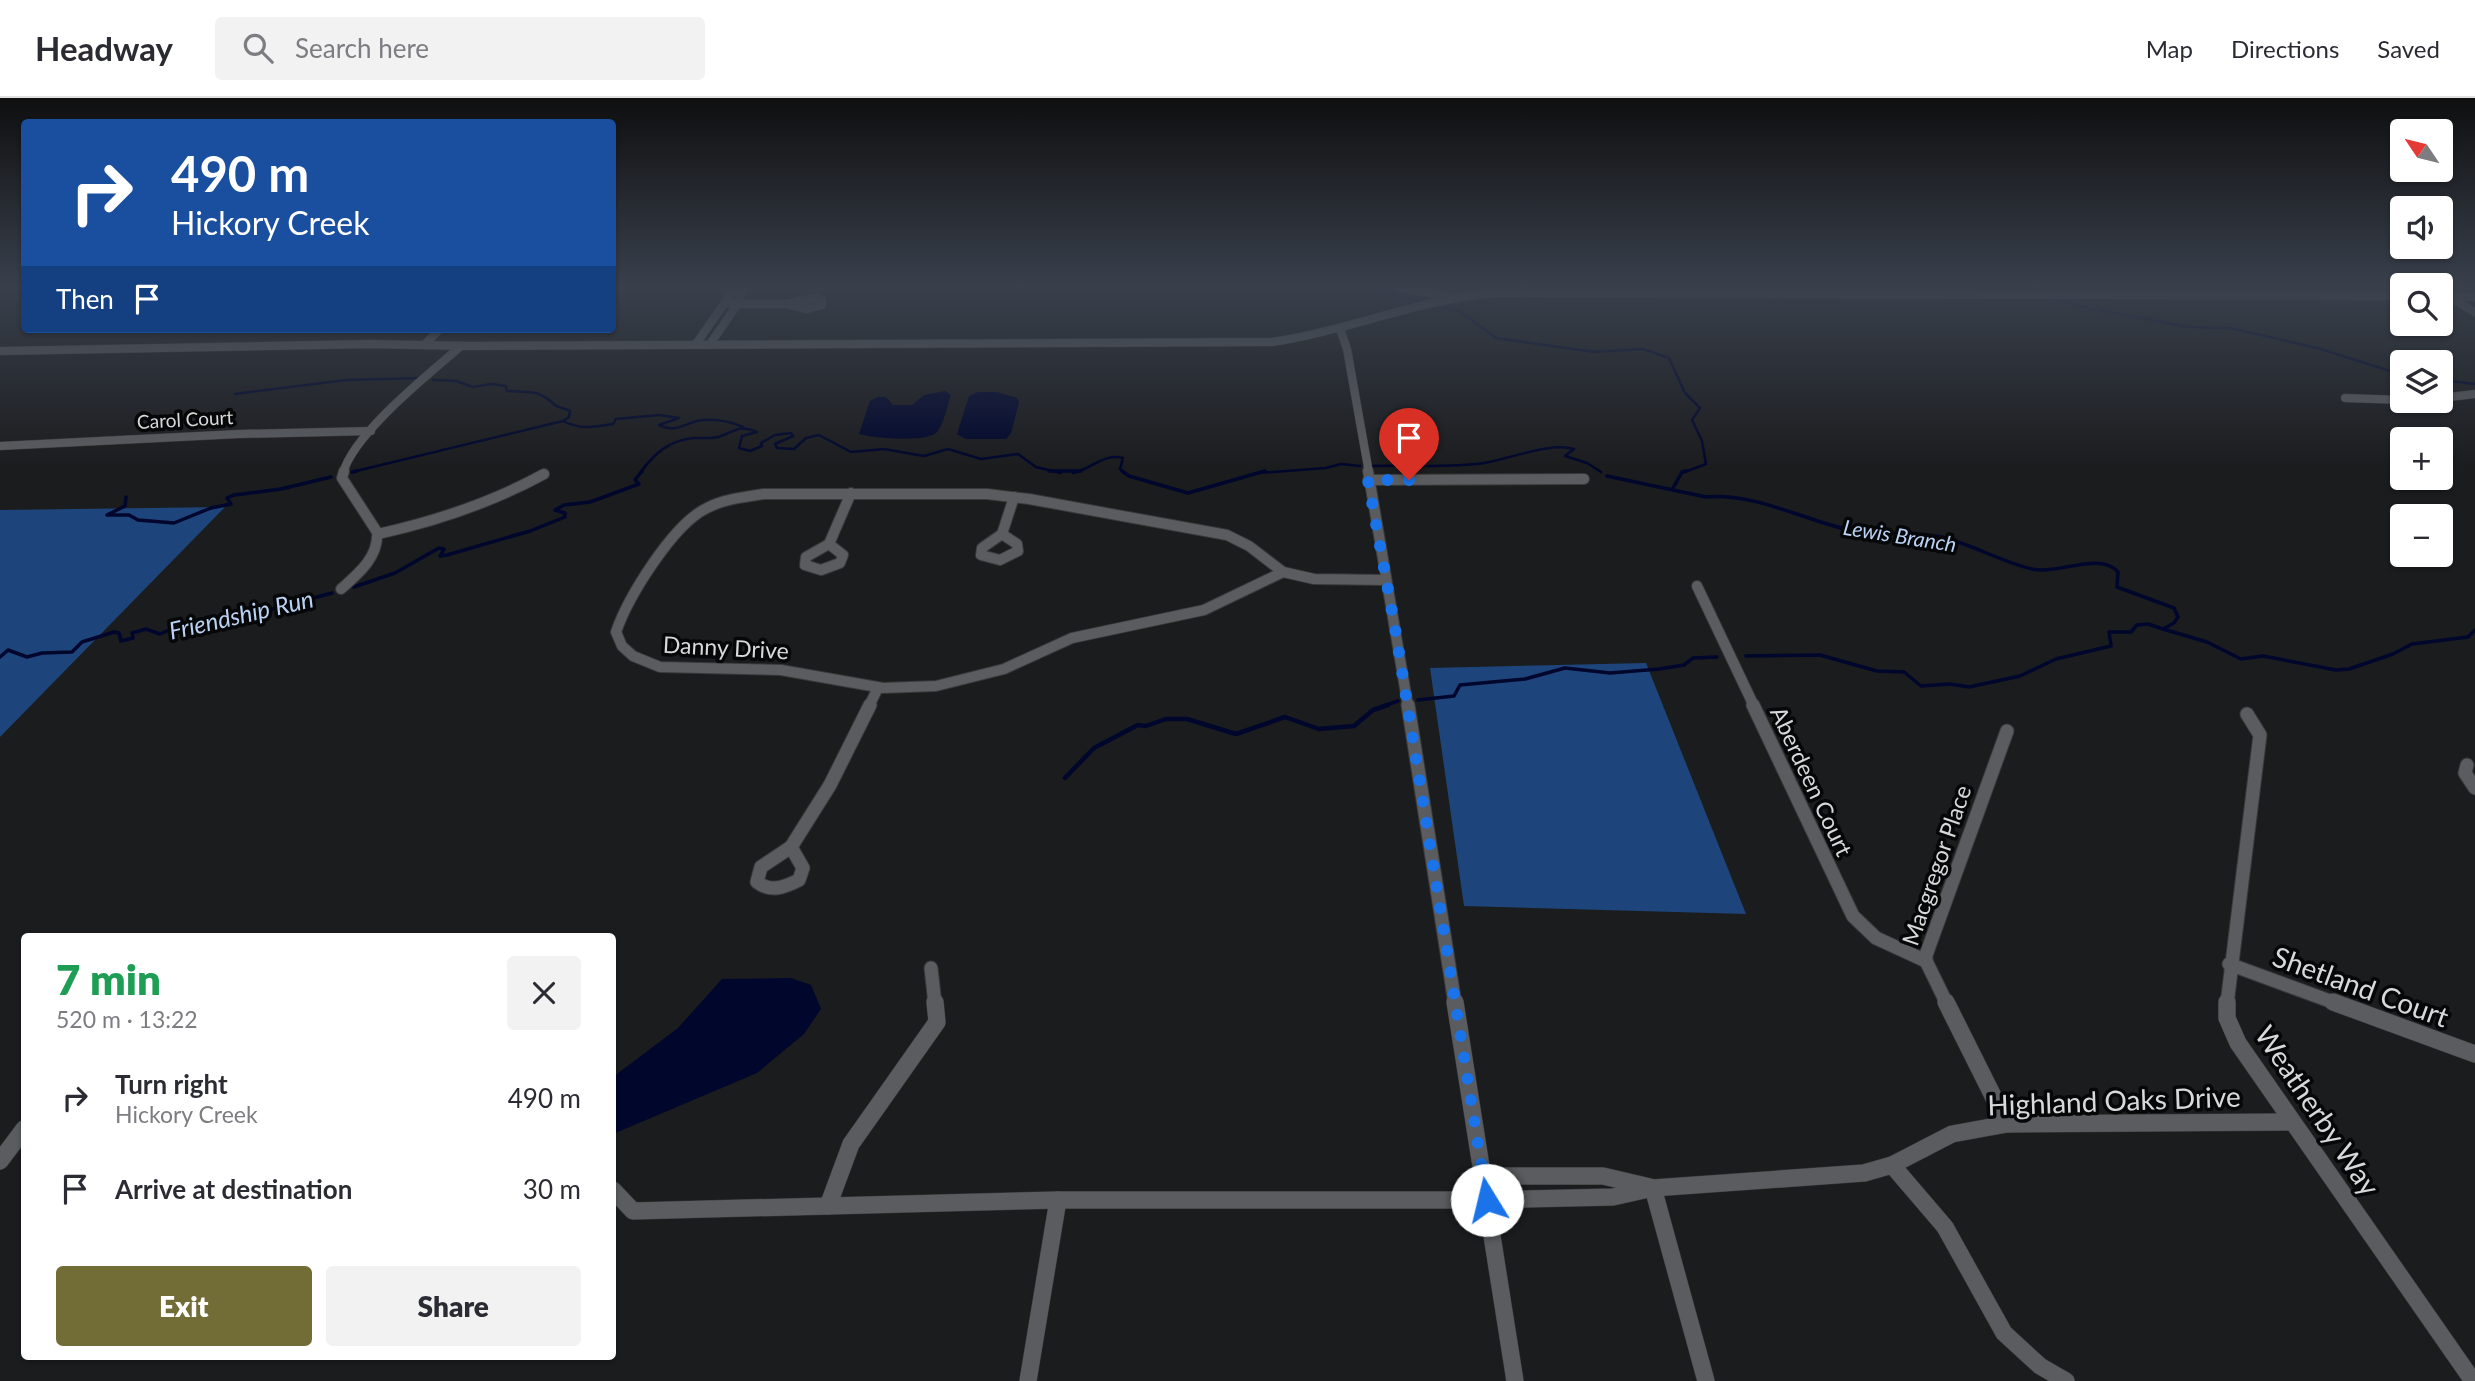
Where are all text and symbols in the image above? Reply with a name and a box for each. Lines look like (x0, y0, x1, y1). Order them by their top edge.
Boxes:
search box (215, 17, 705, 80)
text: Headway (35, 28, 173, 68)
icon: search (239, 29, 277, 67)
text: Search here (295, 32, 429, 64)
text: Map (2146, 34, 2193, 63)
text: Directions (2231, 34, 2339, 63)
text: Saved (2377, 34, 2440, 63)
north arrow (2390, 119, 2454, 182)
map controls (2390, 119, 2453, 567)
text: 490 m (171, 144, 309, 202)
icon: right (56, 147, 147, 238)
button: sound (2390, 196, 2453, 259)
text: Hickory Creek (171, 203, 370, 242)
button: search (2390, 273, 2453, 336)
icon: arrive (128, 280, 166, 318)
text: Then (56, 283, 114, 315)
button: layers (2390, 350, 2453, 413)
street label: Carol Court (136, 405, 234, 433)
pin (1379, 408, 1439, 480)
icon: arrive (1390, 419, 1428, 457)
button: + (2390, 427, 2453, 490)
button: − (2390, 504, 2453, 567)
water label: Lewis Branch (1842, 514, 1958, 556)
water label: Friendship Run (166, 583, 316, 645)
street label: Danny Drive (662, 630, 790, 664)
street label: Aberdeen Court (1765, 702, 1859, 861)
street label: Macgregor Place (1895, 781, 1977, 949)
street label: Shetland Court (2269, 938, 2453, 1034)
text: 7 min (56, 954, 161, 1004)
button: close (507, 956, 581, 1030)
text: 520 m · 13:22 (56, 1005, 198, 1033)
street label: Weatherby Way (2249, 1018, 2388, 1202)
text: Turn right (115, 1068, 228, 1100)
icon: right (56, 1079, 94, 1117)
street label: Highland Oaks Drive (1987, 1079, 2241, 1121)
text: 490 m (508, 1082, 581, 1114)
text: Hickory Creek (115, 1100, 258, 1128)
position arrow (1450, 1163, 1524, 1237)
icon: arrive (56, 1170, 94, 1208)
text: Arrive at destination (115, 1173, 352, 1205)
text: 30 m (523, 1173, 581, 1205)
button: Exit (56, 1266, 312, 1346)
button: Share (326, 1266, 581, 1346)

